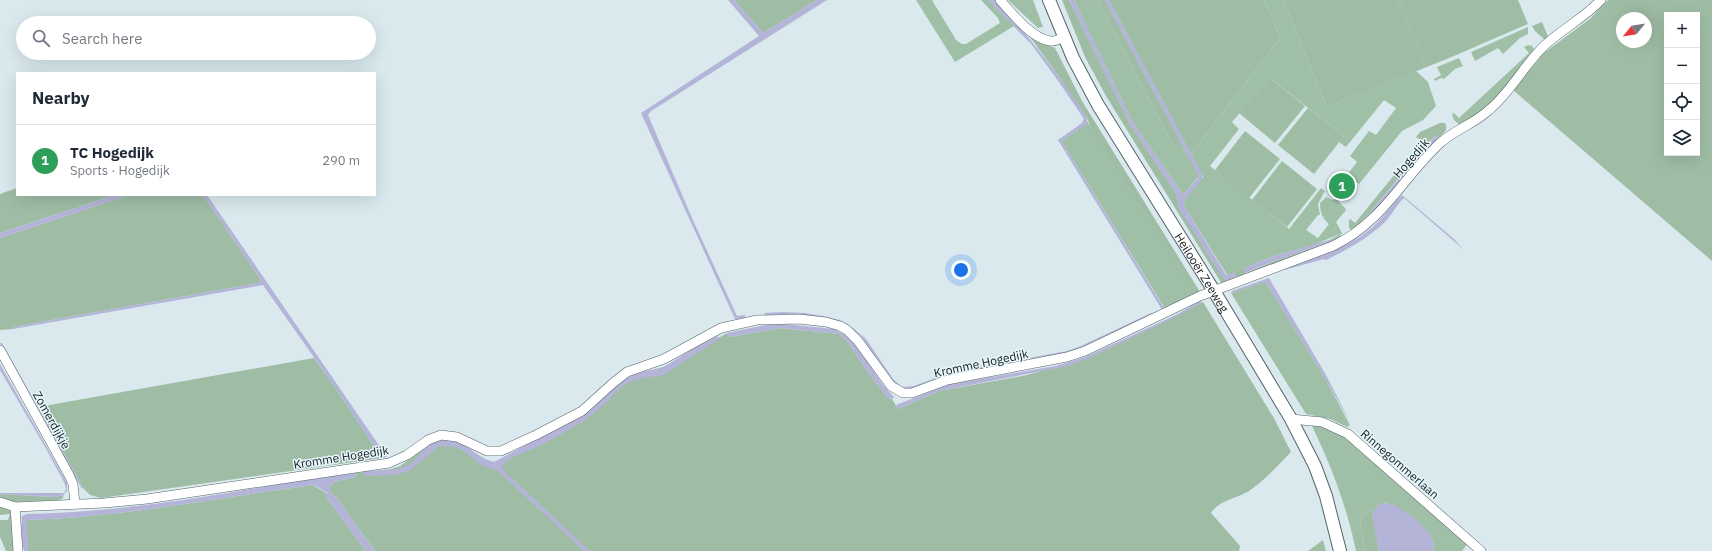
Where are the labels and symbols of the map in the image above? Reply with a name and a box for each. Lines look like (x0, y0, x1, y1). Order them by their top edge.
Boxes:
north arrow (1616, 12, 1652, 48)
street label: Hogedijk (1390, 135, 1433, 181)
pin: 1 (1329, 171, 1355, 201)
street label: Heilooër Zeeweg (1172, 230, 1233, 315)
your location (951, 260, 971, 280)
street label: Kromme Hogedijk (932, 346, 1030, 380)
street label: Zomerdijkje (30, 388, 74, 452)
street label: Rinnegommerlaan (1358, 426, 1442, 502)
street label: Kromme Hogedijk (292, 442, 390, 472)

